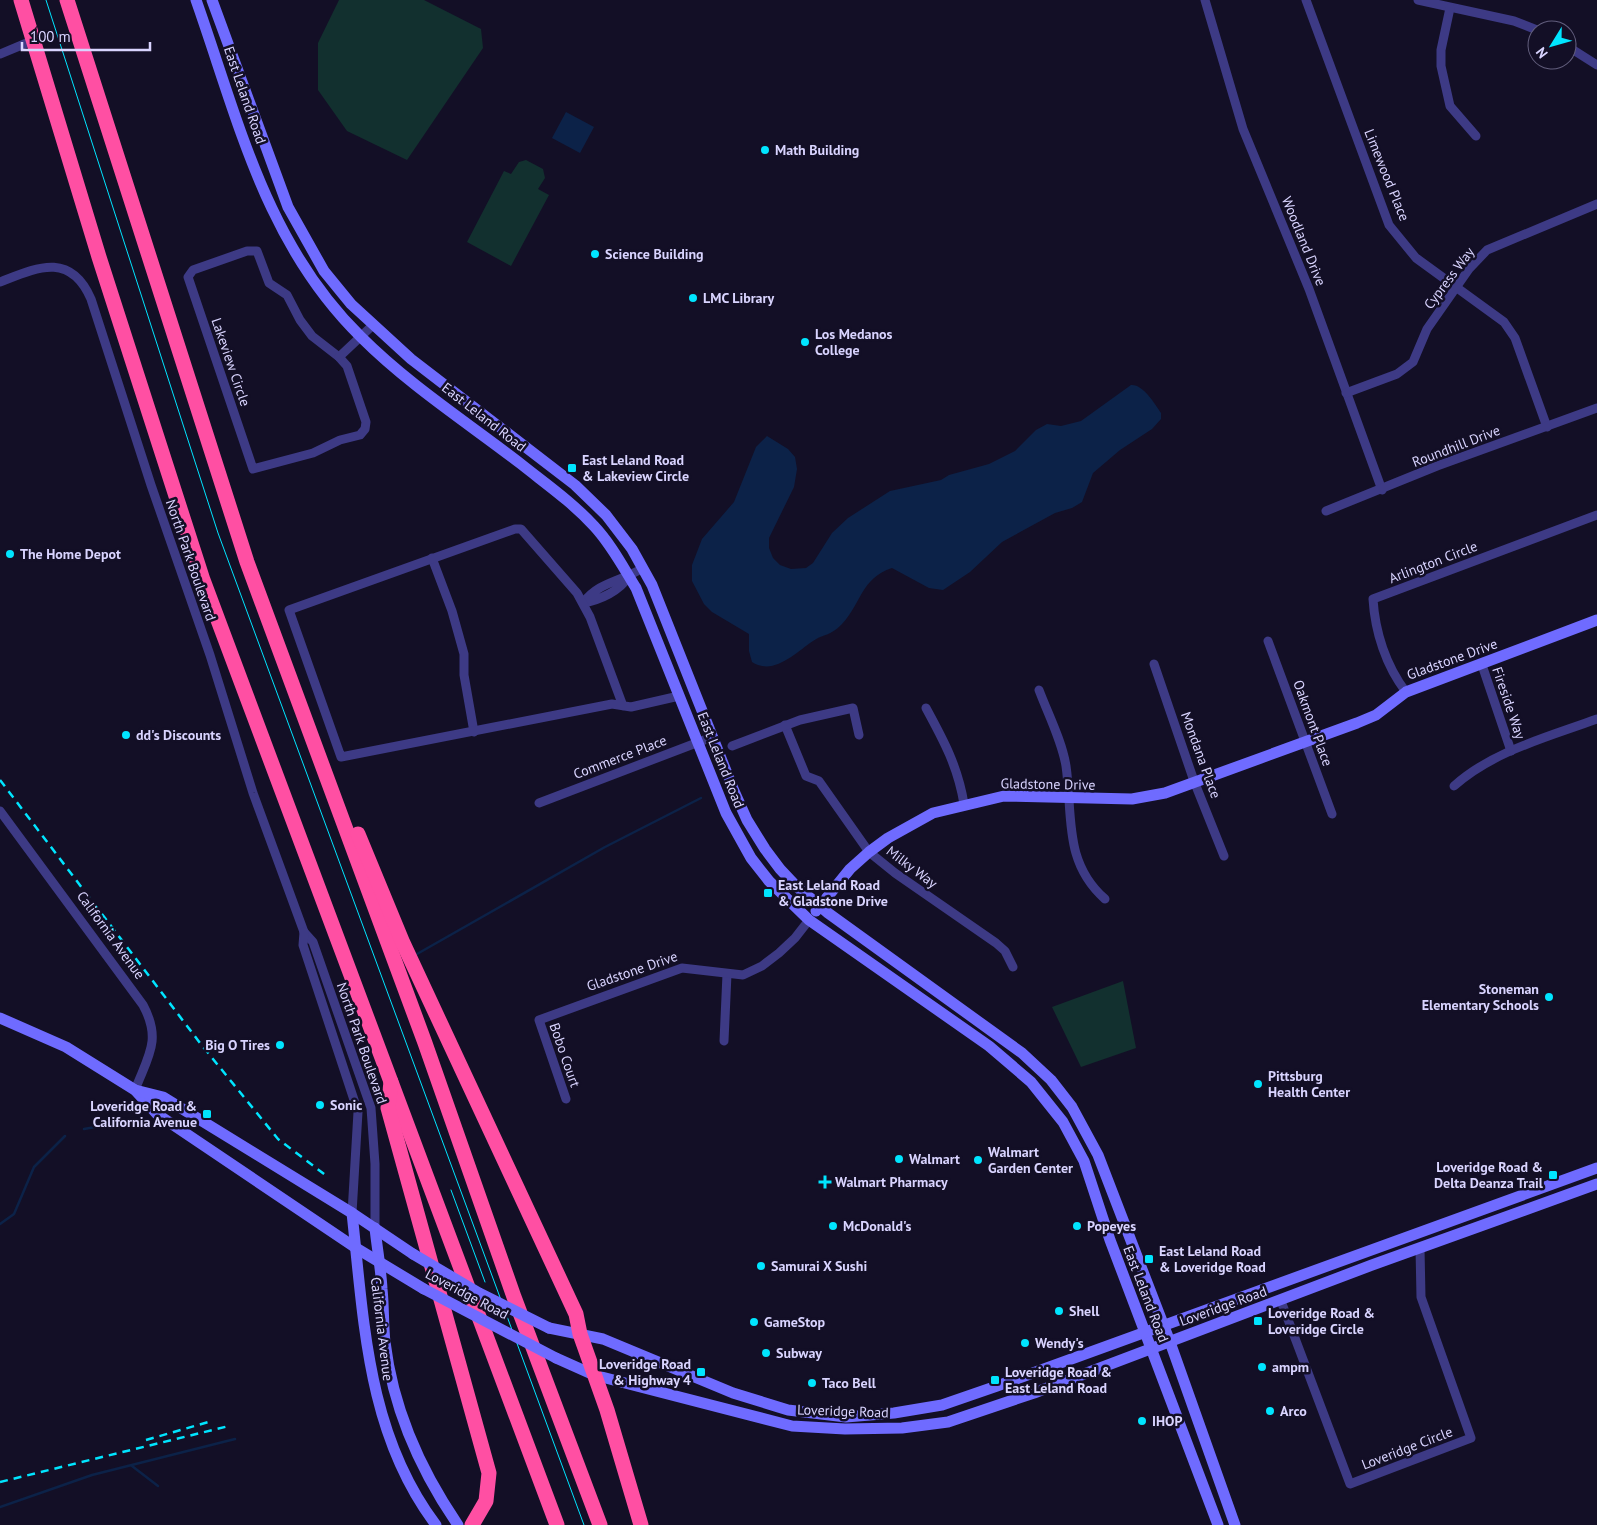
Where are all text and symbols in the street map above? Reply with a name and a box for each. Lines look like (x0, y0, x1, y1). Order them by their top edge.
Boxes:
scale bar (22, 20, 150, 52)
north arrow (1527, 20, 1577, 70)
text: 100 m (30, 27, 71, 46)
street label: East Leland Road (220, 44, 270, 146)
text: N (1532, 44, 1552, 62)
street label: Limewood Place (1360, 126, 1414, 224)
place label: Math Building (775, 141, 859, 159)
marker: Math Building (759, 144, 771, 156)
street label: Woodland Drive (1278, 194, 1330, 288)
street label: Cypress Way (1420, 243, 1478, 313)
place label: Science Building (605, 245, 704, 263)
marker: Science Building (589, 248, 601, 260)
place label: LMC Library (703, 289, 774, 307)
marker: LMC Library (687, 292, 699, 304)
street label: Lakeview Circle (207, 315, 255, 409)
place label: Los Medanos College (815, 325, 893, 359)
marker: Los Medanos College (799, 336, 811, 348)
street label: East Leland Road (438, 379, 530, 455)
street label: Roundhill Drive (1410, 421, 1502, 471)
place label: East Leland Road & Lakeview Circle (582, 451, 689, 485)
marker: East Leland Road & Lakeview Circle (566, 462, 578, 474)
street label: North Park Boulevard (162, 497, 220, 623)
street label: Arlington Circle (1386, 537, 1480, 587)
place label: The Home Depot (20, 545, 121, 563)
marker: The Home Depot (4, 548, 16, 560)
street label: Gladstone Drive (1404, 634, 1500, 684)
street label: Fireside Way (1488, 665, 1530, 742)
street label: Oakmont Place (1289, 678, 1337, 768)
street label: East Leland Road (694, 709, 748, 811)
street label: Mondana Place (1177, 709, 1225, 801)
place label: dd's Discounts (136, 726, 221, 744)
marker: dd's Discounts (120, 729, 132, 741)
street label: Commerce Place (571, 731, 669, 783)
street label: Gladstone Drive (1000, 774, 1096, 794)
street label: Milky Way (883, 842, 942, 892)
place label: East Leland Road & Gladstone Drive (778, 876, 888, 910)
street label: California Avenue (73, 887, 149, 983)
marker: East Leland Road & Gladstone Drive (762, 887, 774, 899)
street label: Gladstone Drive (584, 947, 680, 995)
street label: North Park Boulevard (333, 980, 391, 1106)
place label: Stoneman Elementary Schools (1422, 980, 1539, 1014)
marker: Stoneman Elementary Schools (1543, 991, 1555, 1003)
street label: Bobo Court (546, 1020, 584, 1090)
place label: Big O Tires (205, 1036, 270, 1054)
marker: Big O Tires (274, 1039, 286, 1051)
place label: Pittsburg Health Center (1268, 1067, 1350, 1101)
marker: Pittsburg Health Center (1252, 1078, 1264, 1090)
place label: Sonic (330, 1096, 362, 1114)
place label: Loveridge Road & California Avenue (90, 1097, 197, 1131)
marker: Sonic (314, 1099, 326, 1111)
marker: Loveridge Road & California Avenue (201, 1108, 213, 1120)
place label: Walmart Garden Center (988, 1143, 1073, 1177)
place label: Walmart (909, 1150, 960, 1168)
marker: Walmart (893, 1153, 905, 1165)
marker: Walmart Garden Center (972, 1154, 984, 1166)
place label: Loveridge Road & Delta Deanza Trail (1434, 1158, 1544, 1192)
marker: Loveridge Road & Delta Deanza Trail (1547, 1169, 1559, 1181)
place label: Walmart Pharmacy (835, 1173, 948, 1191)
marker: Walmart Pharmacy (819, 1176, 831, 1188)
place label: McDonald's (843, 1217, 912, 1235)
place label: Popeyes (1087, 1217, 1136, 1235)
marker: McDonald's (827, 1220, 839, 1232)
marker: Popeyes (1071, 1220, 1083, 1232)
place label: East Leland Road & Loveridge Road (1159, 1242, 1266, 1276)
street label: East Leland Road (1119, 1243, 1173, 1345)
marker: East Leland Road & Loveridge Road (1143, 1253, 1155, 1265)
place label: Samurai X Sushi (771, 1257, 867, 1275)
marker: Samurai X Sushi (755, 1260, 767, 1272)
street label: Loveridge Road (422, 1265, 512, 1323)
street label: California Avenue (367, 1276, 397, 1382)
street label: Loveridge Road (1177, 1282, 1269, 1330)
place label: Shell (1069, 1302, 1100, 1320)
place label: Loveridge Road & Loveridge Circle (1268, 1304, 1375, 1338)
marker: Shell (1053, 1305, 1065, 1317)
place label: GameStop (764, 1313, 826, 1331)
marker: Loveridge Road & Loveridge Circle (1252, 1315, 1264, 1327)
marker: GameStop (748, 1316, 760, 1328)
place label: Wendy's (1035, 1334, 1084, 1352)
marker: Wendy's (1019, 1337, 1031, 1349)
place label: Subway (776, 1344, 822, 1362)
marker: Subway (760, 1347, 772, 1359)
place label: Loveridge Road & Highway 4 (599, 1355, 691, 1389)
place label: ampm (1272, 1358, 1309, 1376)
marker: ampm (1256, 1361, 1268, 1373)
place label: Loveridge Road & East Leland Road (1005, 1363, 1112, 1397)
marker: Loveridge Road & Highway 4 (695, 1366, 707, 1378)
place label: Taco Bell (822, 1374, 877, 1392)
marker: Loveridge Road & East Leland Road (989, 1374, 1001, 1386)
marker: Taco Bell (806, 1377, 818, 1389)
street label: Loveridge Road (797, 1400, 889, 1422)
place label: Arco (1280, 1402, 1307, 1420)
marker: Arco (1264, 1405, 1276, 1417)
place label: IHOP (1152, 1412, 1183, 1430)
marker: IHOP (1136, 1415, 1148, 1427)
street label: Loveridge Circle (1359, 1422, 1455, 1474)

